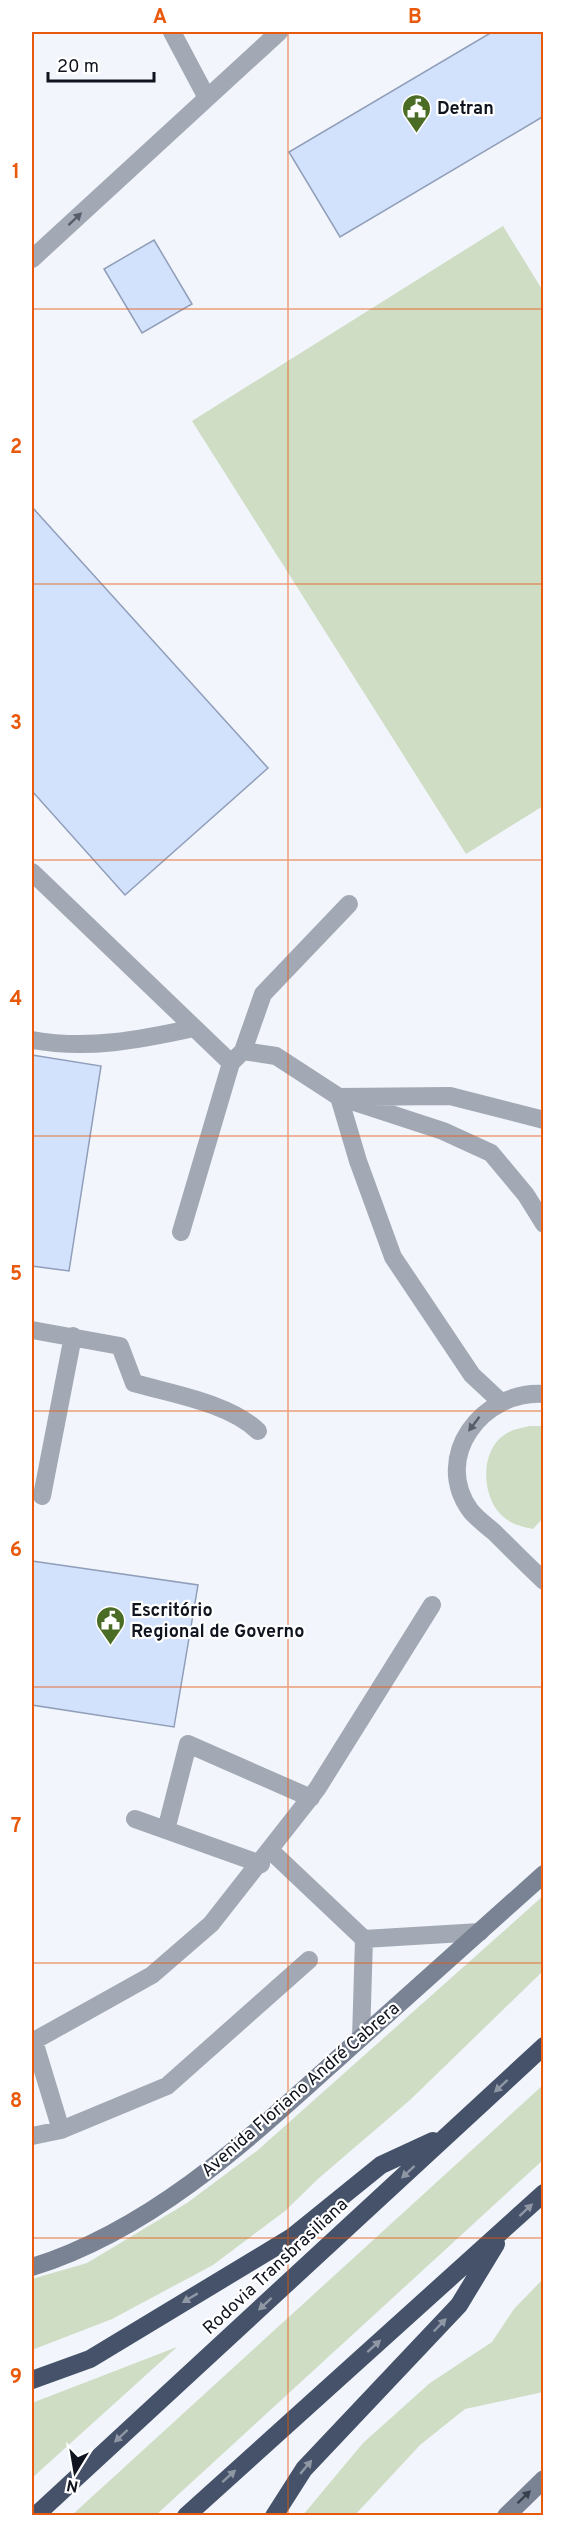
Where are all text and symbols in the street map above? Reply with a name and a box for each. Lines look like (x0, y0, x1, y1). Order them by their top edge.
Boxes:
text: A (153, 5, 167, 31)
text: B (408, 5, 422, 31)
scale bar (48, 45, 154, 83)
text: 20 m (57, 56, 99, 79)
public building icon: Detran (400, 92, 432, 134)
place label: Detran (437, 98, 494, 121)
text: 1 (12, 160, 20, 186)
one-way arrow (67, 212, 82, 226)
text: 2 (10, 435, 22, 461)
text: 3 (10, 711, 22, 737)
text: 4 (10, 987, 22, 1013)
text: 5 (10, 1262, 22, 1288)
one-way arrow (469, 1417, 481, 1432)
text: 6 (10, 1538, 22, 1564)
place label: Escritório Regional de Governo (131, 1600, 304, 1644)
public building icon: Escritório Regional de Governo (94, 1604, 126, 1646)
text: 7 (11, 1814, 21, 1840)
street label: Avenida Floriano André Cabrera (197, 1998, 405, 2183)
one-way arrow (493, 2079, 508, 2093)
text: 8 (10, 2089, 22, 2115)
one-way arrow (401, 2165, 416, 2178)
street label: Rodovia Transbrasiliana (199, 2194, 353, 2340)
one-way arrow (518, 2203, 533, 2217)
one-way arrow (182, 2293, 198, 2304)
one-way arrow (257, 2297, 272, 2311)
one-way arrow (433, 2318, 446, 2333)
one-way arrow (367, 2339, 382, 2353)
text: 9 (10, 2365, 22, 2391)
one-way arrow (114, 2429, 129, 2443)
north arrow (45, 2442, 105, 2502)
one-way arrow (300, 2459, 313, 2475)
one-way arrow (221, 2470, 236, 2483)
text: N (65, 2474, 80, 2496)
one-way arrow (517, 2490, 531, 2504)

